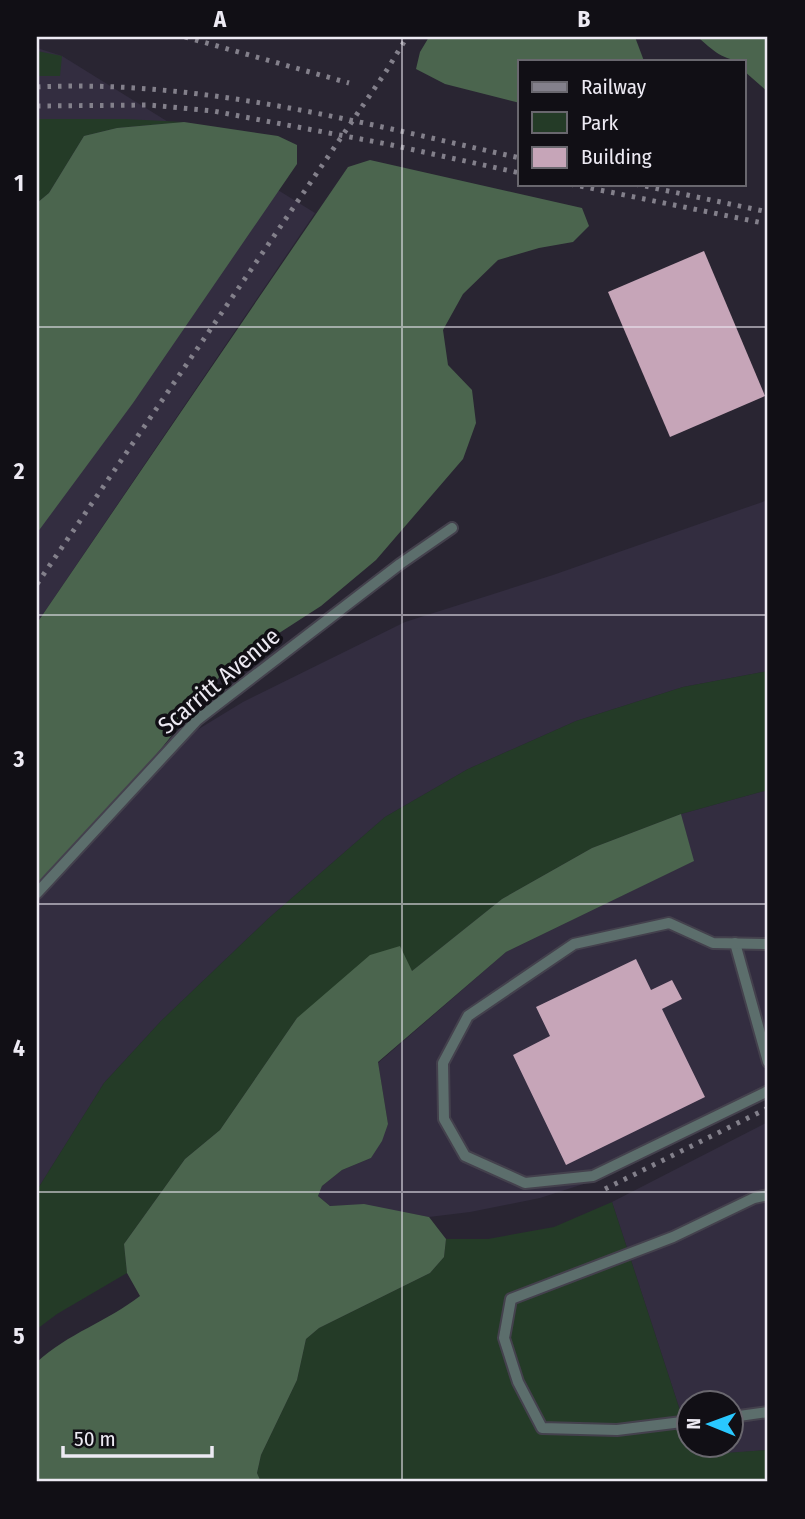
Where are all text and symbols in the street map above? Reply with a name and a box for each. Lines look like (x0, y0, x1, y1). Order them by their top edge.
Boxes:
text: A (213, 5, 227, 33)
text: B (578, 5, 591, 33)
legend (518, 60, 746, 186)
text: Railway (581, 74, 647, 100)
text: Park (581, 110, 619, 136)
text: Building (581, 144, 652, 170)
text: 1 (14, 169, 24, 197)
text: 2 (13, 457, 25, 485)
street label: Scarritt Avenue (153, 622, 285, 740)
text: 3 (13, 745, 25, 773)
text: 4 (13, 1034, 25, 1062)
text: 5 (13, 1322, 25, 1350)
north arrow (676, 1390, 746, 1460)
scale bar (63, 1414, 212, 1458)
text: N (682, 1418, 705, 1430)
text: 50 m (74, 1426, 116, 1452)

